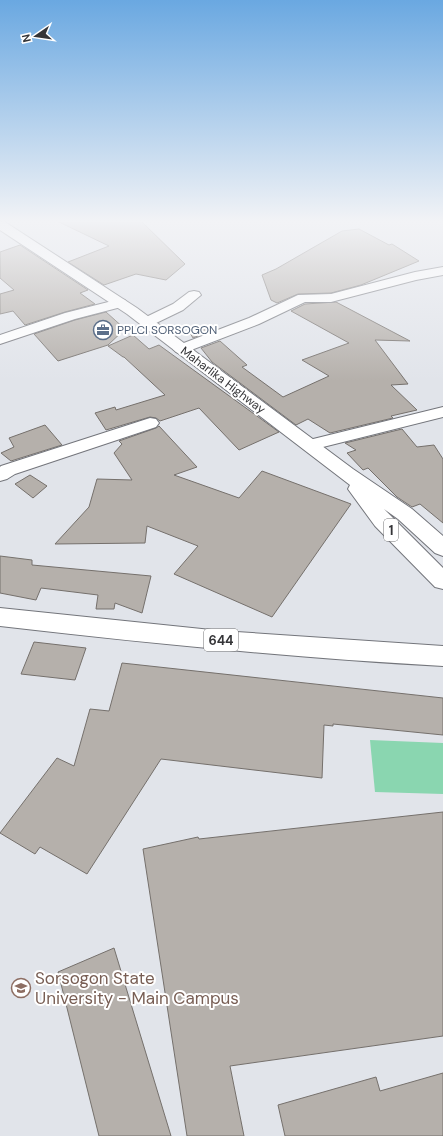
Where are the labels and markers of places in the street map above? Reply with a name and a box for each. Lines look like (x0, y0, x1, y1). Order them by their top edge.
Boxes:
office icon: PPLCI SORSOGON (92, 319, 114, 341)
place label: PPLCI SORSOGON (117, 322, 217, 338)
place label: Sorsogon State University - Main Campus (35, 967, 239, 1009)
school or university icon: Sorsogon State University - Main Campus (10, 977, 32, 999)

